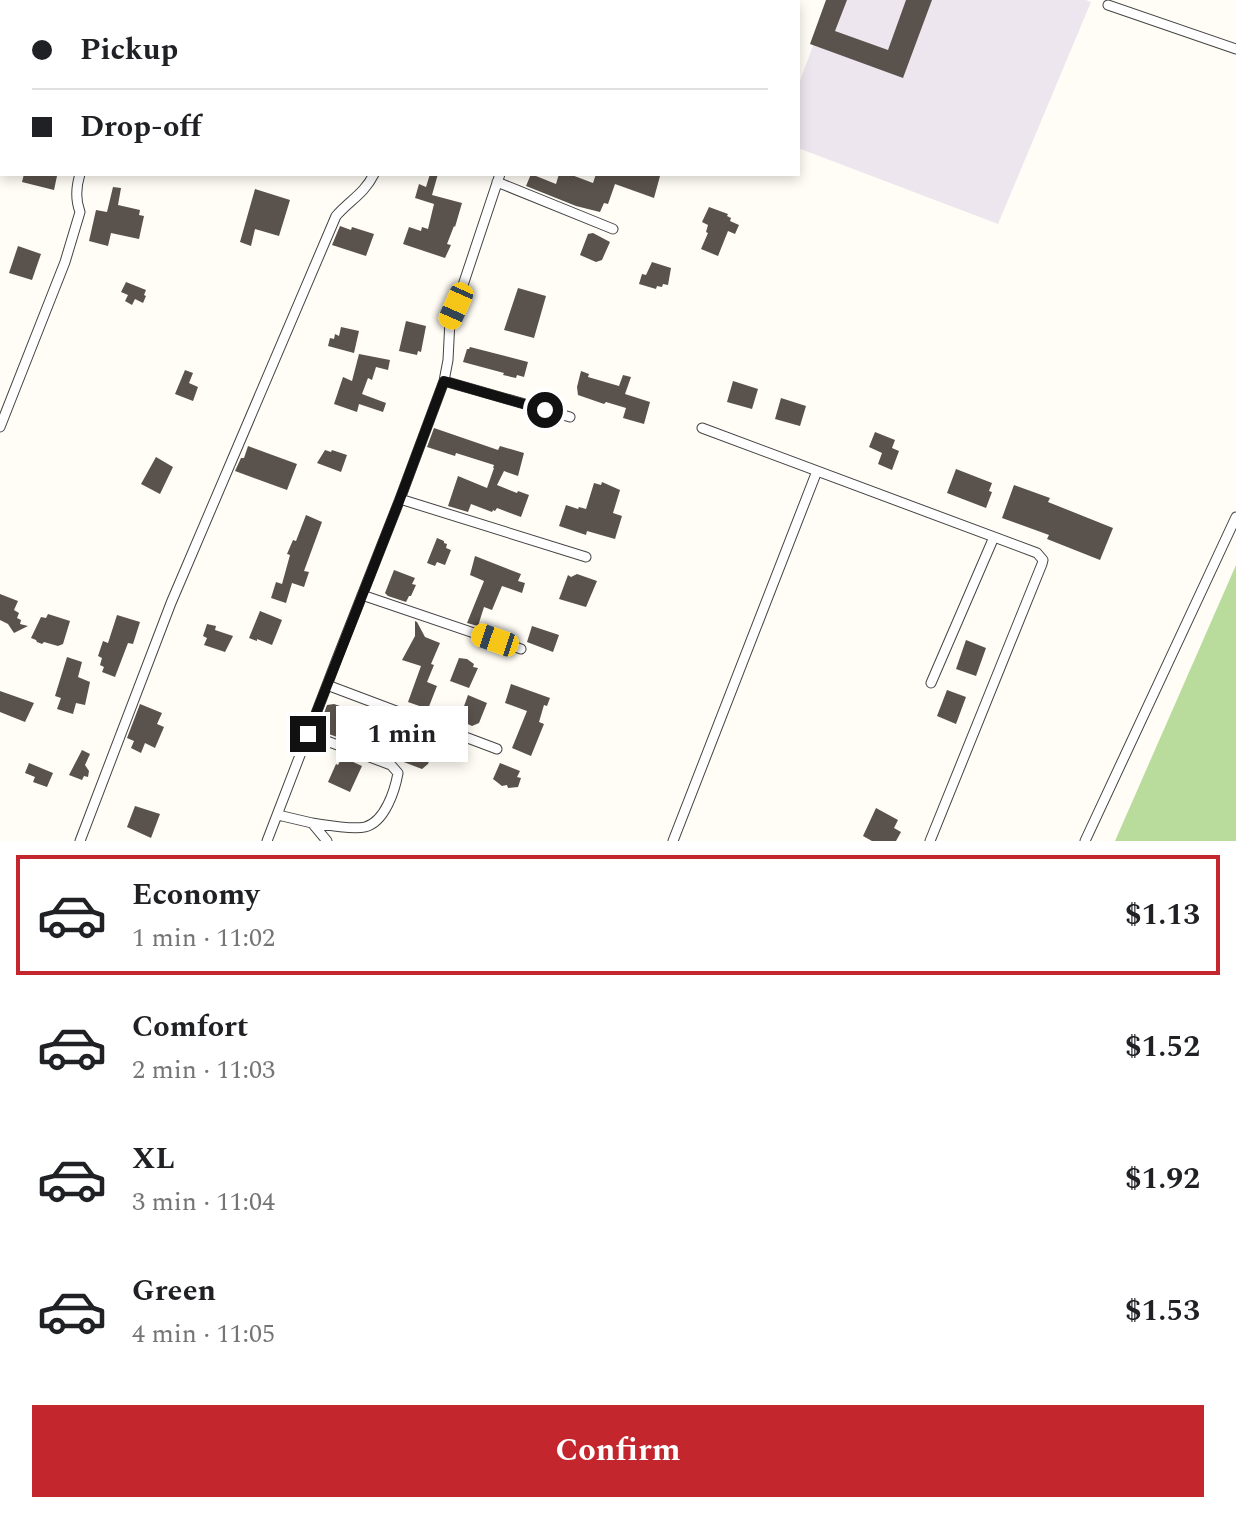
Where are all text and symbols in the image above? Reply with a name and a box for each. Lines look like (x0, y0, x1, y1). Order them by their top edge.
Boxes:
text: Pickup (80, 27, 178, 73)
text: Drop-off (80, 104, 201, 150)
car (435, 279, 477, 333)
route start (527, 392, 563, 428)
car (468, 621, 522, 659)
callout: 1 min (336, 706, 468, 762)
text: 1 min (367, 714, 437, 754)
route end (290, 716, 326, 752)
text: Economy (132, 872, 259, 918)
icon: car (36, 879, 108, 951)
text: $1.13 (1125, 892, 1200, 938)
text: 1 min · 11:02 (132, 918, 275, 958)
text: Comfort (132, 1004, 248, 1050)
icon: car (36, 1011, 108, 1083)
text: $1.52 (1125, 1024, 1200, 1070)
text: 2 min · 11:03 (132, 1050, 275, 1090)
text: XL (132, 1136, 175, 1182)
icon: car (36, 1143, 108, 1215)
text: $1.92 (1125, 1156, 1200, 1202)
text: 3 min · 11:04 (132, 1182, 275, 1222)
text: Green (132, 1268, 216, 1314)
icon: car (36, 1275, 108, 1347)
text: $1.53 (1125, 1288, 1200, 1334)
text: 4 min · 11:05 (132, 1314, 275, 1354)
button: Confirm (32, 1405, 1204, 1497)

